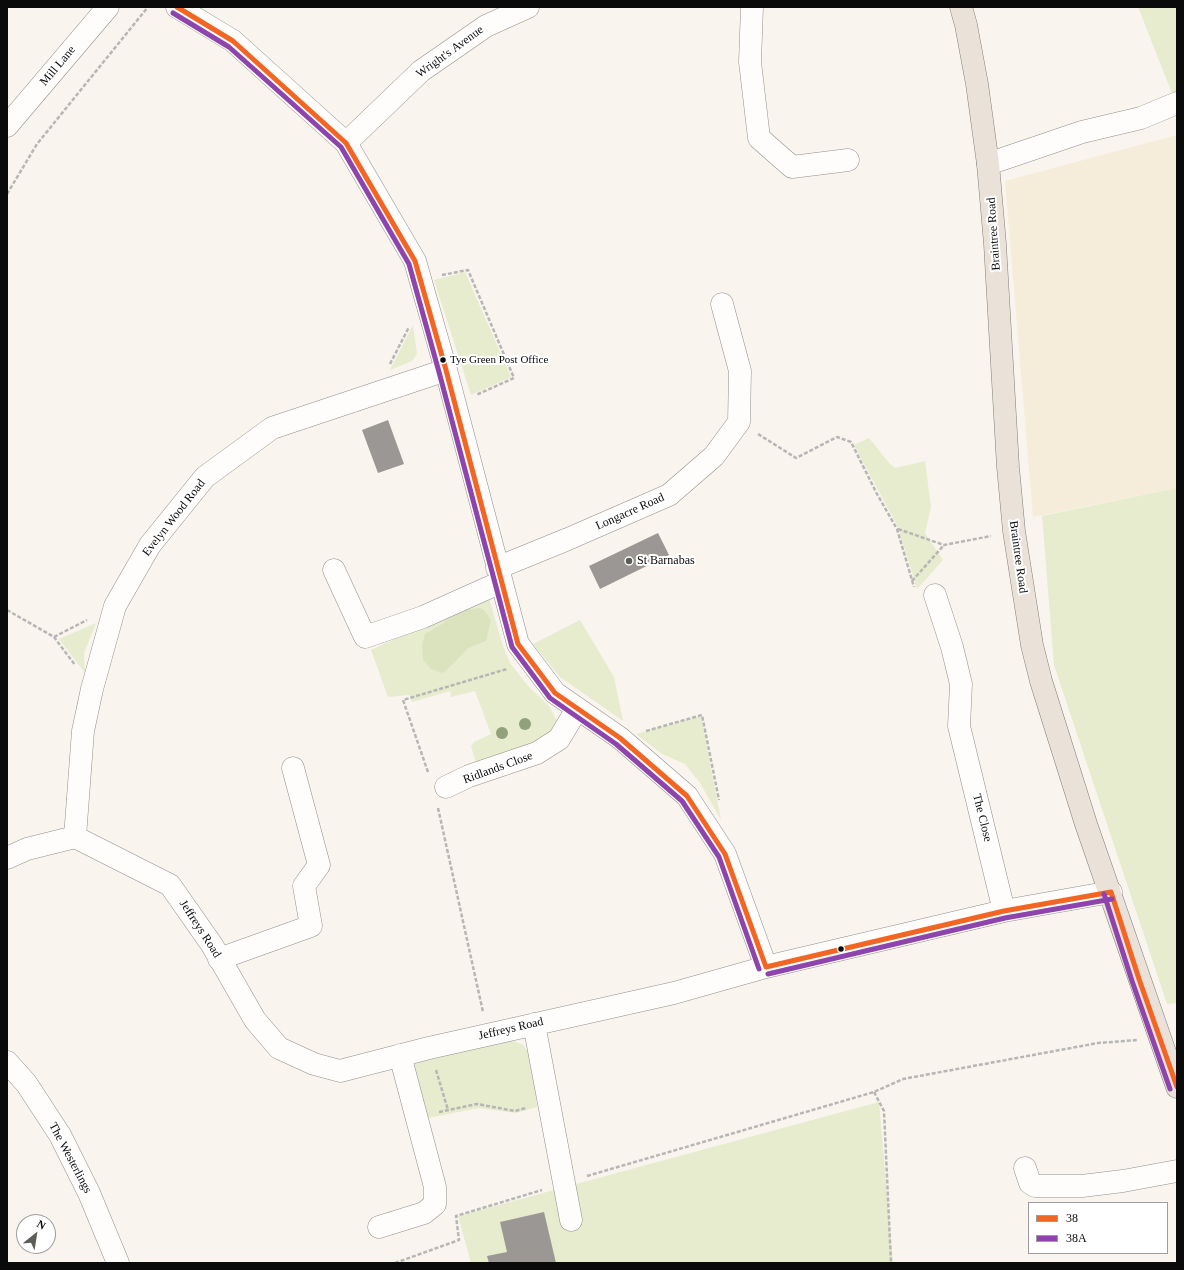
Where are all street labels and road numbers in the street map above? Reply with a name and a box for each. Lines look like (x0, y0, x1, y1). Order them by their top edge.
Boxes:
street label: Wright's Avenue (414, 23, 486, 81)
street label: Mill Lane (37, 43, 79, 89)
street label: Braintree Road (984, 197, 1004, 271)
street label: Evelyn Wood Road (139, 477, 209, 559)
street label: Longacre Road (593, 490, 667, 534)
street label: Braintree Road (1006, 520, 1030, 594)
street label: Ridlands Close (461, 749, 535, 787)
street label: The Close (969, 792, 995, 844)
street label: Jeffreys Road (176, 897, 224, 961)
street label: Jeffreys Road (477, 1015, 545, 1043)
street label: The Westerlings (45, 1120, 95, 1196)

